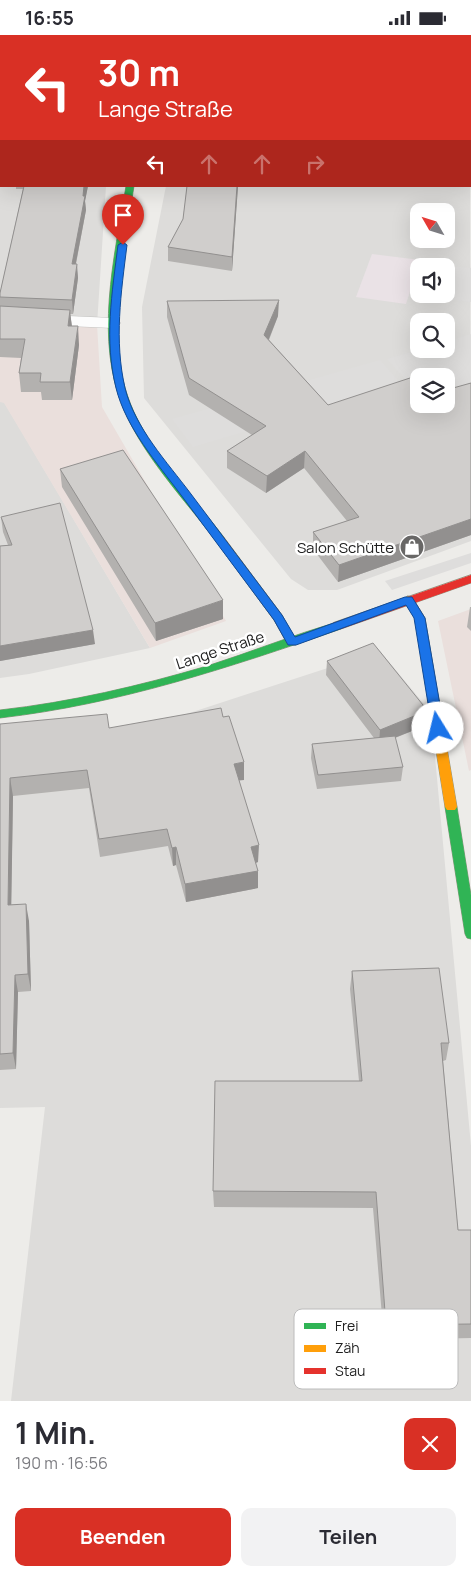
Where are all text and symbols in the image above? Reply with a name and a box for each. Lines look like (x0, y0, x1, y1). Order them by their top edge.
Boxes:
text: 16:55 (25, 5, 74, 31)
text: 30 m (98, 49, 180, 97)
icon: left (15, 55, 80, 120)
text: Lange Straße (98, 94, 233, 124)
icon: left (142, 150, 170, 178)
icon: ahead (195, 150, 223, 178)
icon: ahead (248, 150, 276, 178)
icon: right (301, 150, 329, 178)
pin (102, 194, 144, 245)
icon: arrive (109, 201, 137, 229)
north arrow (410, 203, 455, 247)
map controls (410, 203, 455, 413)
button: sound (410, 258, 455, 303)
button: search (410, 313, 455, 358)
button: layers (410, 368, 455, 413)
shop icon: Salon Schütte (399, 534, 425, 560)
place label: Salon Schütte (297, 537, 394, 558)
street label: Lange Straße (173, 626, 267, 674)
position arrow (411, 701, 463, 753)
legend (294, 1309, 458, 1389)
text: Frei (335, 1316, 358, 1335)
text: Zäh (335, 1338, 360, 1357)
text: Stau (335, 1361, 365, 1380)
text: 1 Min. (15, 1412, 96, 1453)
button: close (404, 1418, 456, 1470)
text: 190 m · 16:56 (15, 1452, 108, 1474)
button: Beenden (15, 1508, 231, 1566)
button: Teilen (241, 1508, 456, 1566)

